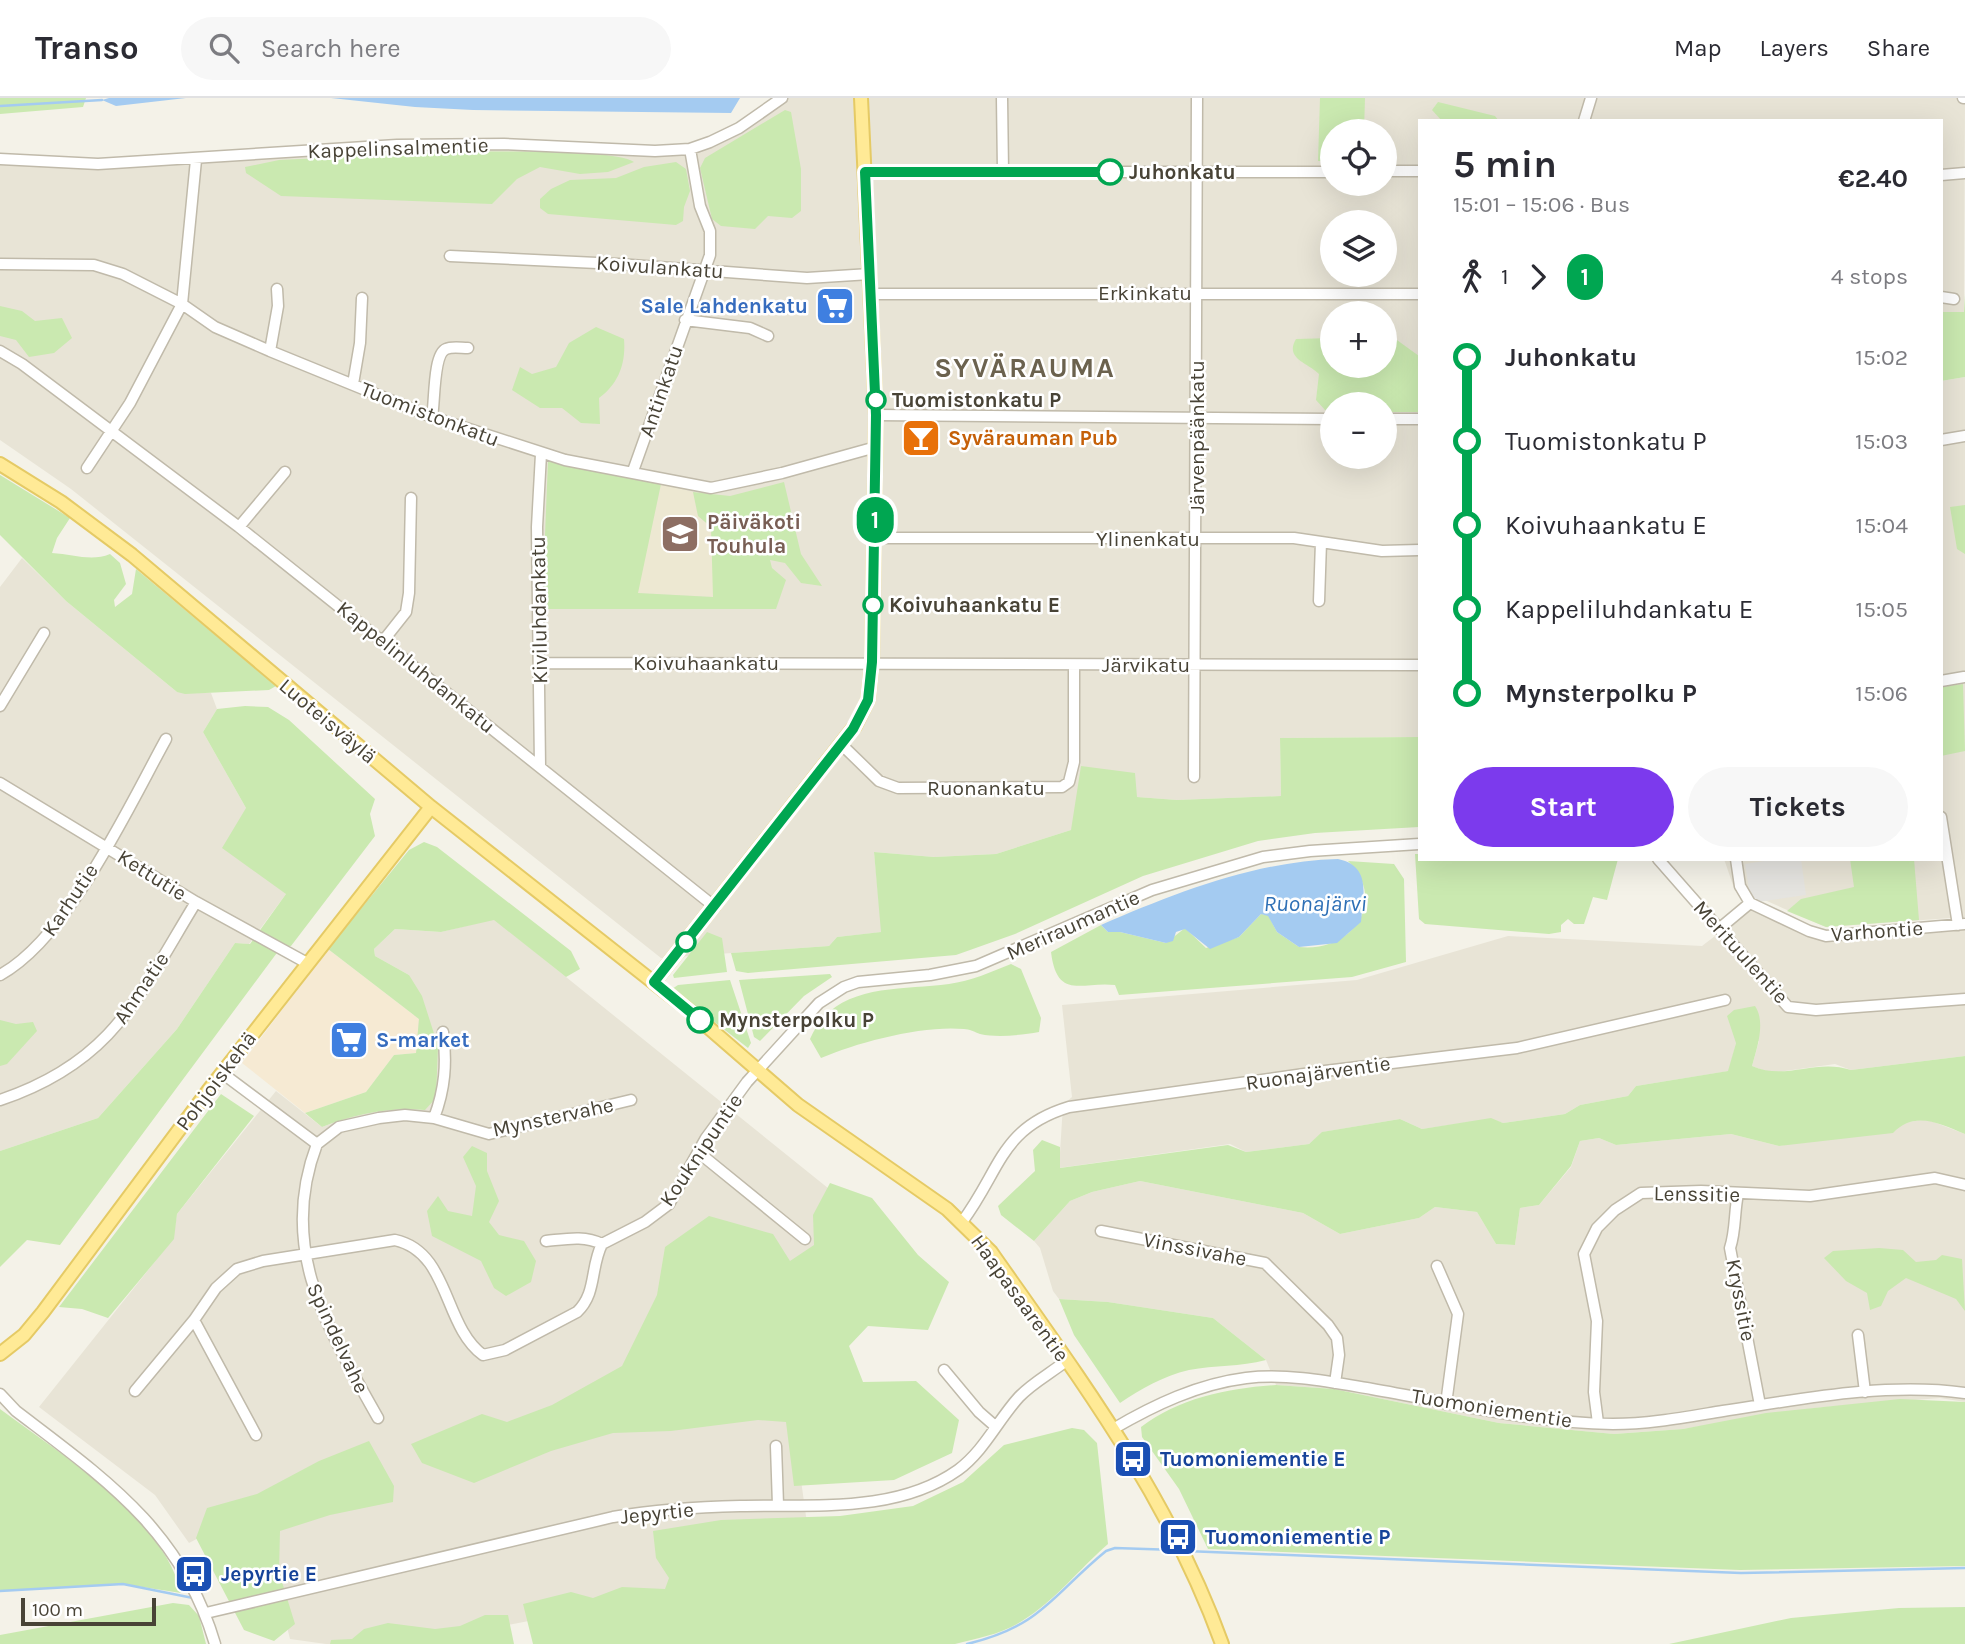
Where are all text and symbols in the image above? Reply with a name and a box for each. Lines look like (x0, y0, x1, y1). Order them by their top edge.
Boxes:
search box (181, 17, 671, 80)
text: Transo (35, 29, 139, 67)
icon: search (205, 29, 243, 67)
text: Search here (261, 33, 401, 64)
text: Map (1674, 34, 1722, 62)
text: Layers (1760, 34, 1829, 62)
text: Share (1867, 34, 1930, 62)
map controls (1320, 119, 1397, 469)
button: locate (1320, 119, 1397, 196)
street label: Kappelinsalmentie (307, 133, 489, 163)
text: 5 min (1453, 142, 1557, 187)
marker: Juhonkatu (1097, 159, 1123, 185)
place label: Juhonkatu (1129, 160, 1236, 184)
text: €2.40 (1838, 163, 1908, 194)
text: 15:01 – 15:06 · Bus (1453, 191, 1630, 218)
button: layers (1320, 210, 1397, 287)
street label: Koivulankatu (595, 251, 725, 283)
icon: walk (1453, 258, 1491, 296)
icon: forward (1519, 258, 1557, 296)
text: 1 (1501, 263, 1509, 290)
text: 1 (1581, 263, 1589, 291)
text: 4 stops (1831, 263, 1908, 290)
street label: Erkinkatu (1098, 281, 1192, 305)
supermarket icon: Sale Lahdenkatu (814, 285, 856, 327)
place label: Sale Lahdenkatu (640, 294, 808, 318)
button: + (1320, 301, 1397, 378)
street label: Antinkatu (634, 342, 688, 440)
text: Juhonkatu (1505, 342, 1637, 373)
text: 15:02 (1855, 344, 1908, 371)
district label: SYVÄRAUMA (934, 351, 1116, 384)
street label: Järvenpäänkatu (1185, 360, 1209, 514)
street label: Tuomistonkatu (357, 377, 503, 451)
place label: Tuomistonkatu P (892, 388, 1061, 412)
marker: Tuomistonkatu P (866, 390, 886, 410)
button: − (1320, 392, 1397, 469)
bar icon: Syvärauman Pub (900, 417, 942, 459)
place label: Syvärauman Pub (948, 426, 1118, 450)
text: Tuomistonkatu P (1505, 426, 1707, 457)
text: 15:03 (1855, 428, 1908, 455)
line badge: 1 (852, 497, 898, 543)
text: 1 (871, 506, 879, 534)
place label: Päiväkoti Touhula (707, 510, 801, 558)
text: Koivuhaankatu E (1505, 510, 1707, 541)
text: 15:04 (1856, 512, 1908, 539)
school or university icon: Päiväkoti Touhula (659, 513, 701, 555)
street label: Ylinenkatu (1096, 527, 1200, 551)
street label: Kiviluhdankatu (526, 536, 552, 684)
place label: Koivuhaankatu E (889, 593, 1060, 617)
text: Kappeliluhdankatu E (1505, 594, 1753, 625)
marker: Koivuhaankatu E (863, 595, 883, 615)
street label: Kappelinluhdankatu (332, 596, 500, 738)
text: 15:05 (1855, 596, 1908, 623)
street label: Koivuhaankatu (633, 651, 779, 675)
street label: Järvikatu (1102, 653, 1190, 677)
street label: Luoteisväylä (275, 673, 381, 769)
text: Mynsterpolku P (1505, 678, 1697, 709)
text: 15:06 (1855, 680, 1908, 707)
button: Start (1453, 767, 1674, 847)
button: Tickets (1688, 767, 1908, 847)
street label: Ruonankatu (927, 776, 1045, 800)
street label: Kettutie (113, 844, 191, 906)
street label: Karhutie (37, 859, 103, 941)
street label: Meriraumantie (1003, 885, 1143, 965)
water label: Ruonajärvi (1263, 890, 1367, 917)
street label: Merituulentie (1689, 896, 1793, 1008)
street label: Varhontie (1830, 916, 1924, 946)
unlabelled marker (676, 932, 696, 952)
street label: Ahmatie (108, 948, 174, 1028)
marker: Mynsterpolku P (687, 1007, 713, 1033)
place label: Mynsterpolku P (719, 1008, 874, 1032)
supermarket icon: S-market (328, 1019, 370, 1061)
street label: Pohjoiskehä (171, 1027, 261, 1135)
place label: S-market (376, 1028, 470, 1052)
street label: Ruonajärventie (1244, 1051, 1392, 1095)
street label: Kouknipuntie (655, 1089, 747, 1211)
street label: Mynstervahe (490, 1092, 616, 1142)
street label: Lenssitie (1654, 1181, 1740, 1207)
street label: Vinssivahe (1141, 1227, 1249, 1271)
street label: Haapasaarentie (966, 1230, 1074, 1366)
street label: Kryssitie (1721, 1257, 1761, 1343)
street label: Spindelvahe (302, 1279, 374, 1397)
street label: Tuomoniementie (1410, 1383, 1574, 1433)
bus stop icon: Tuomoniementie E (1112, 1438, 1154, 1480)
place label: Tuomoniementie E (1160, 1447, 1345, 1471)
street label: Jepyrtie (619, 1497, 695, 1529)
bus stop icon: Tuomoniementie P (1157, 1516, 1199, 1558)
place label: Tuomoniementie P (1205, 1525, 1390, 1549)
bus stop icon: Jepyrtie E (173, 1553, 215, 1595)
place label: Jepyrtie E (221, 1562, 317, 1586)
scale bar (21, 1595, 156, 1627)
text: 100 m (32, 1599, 83, 1621)

